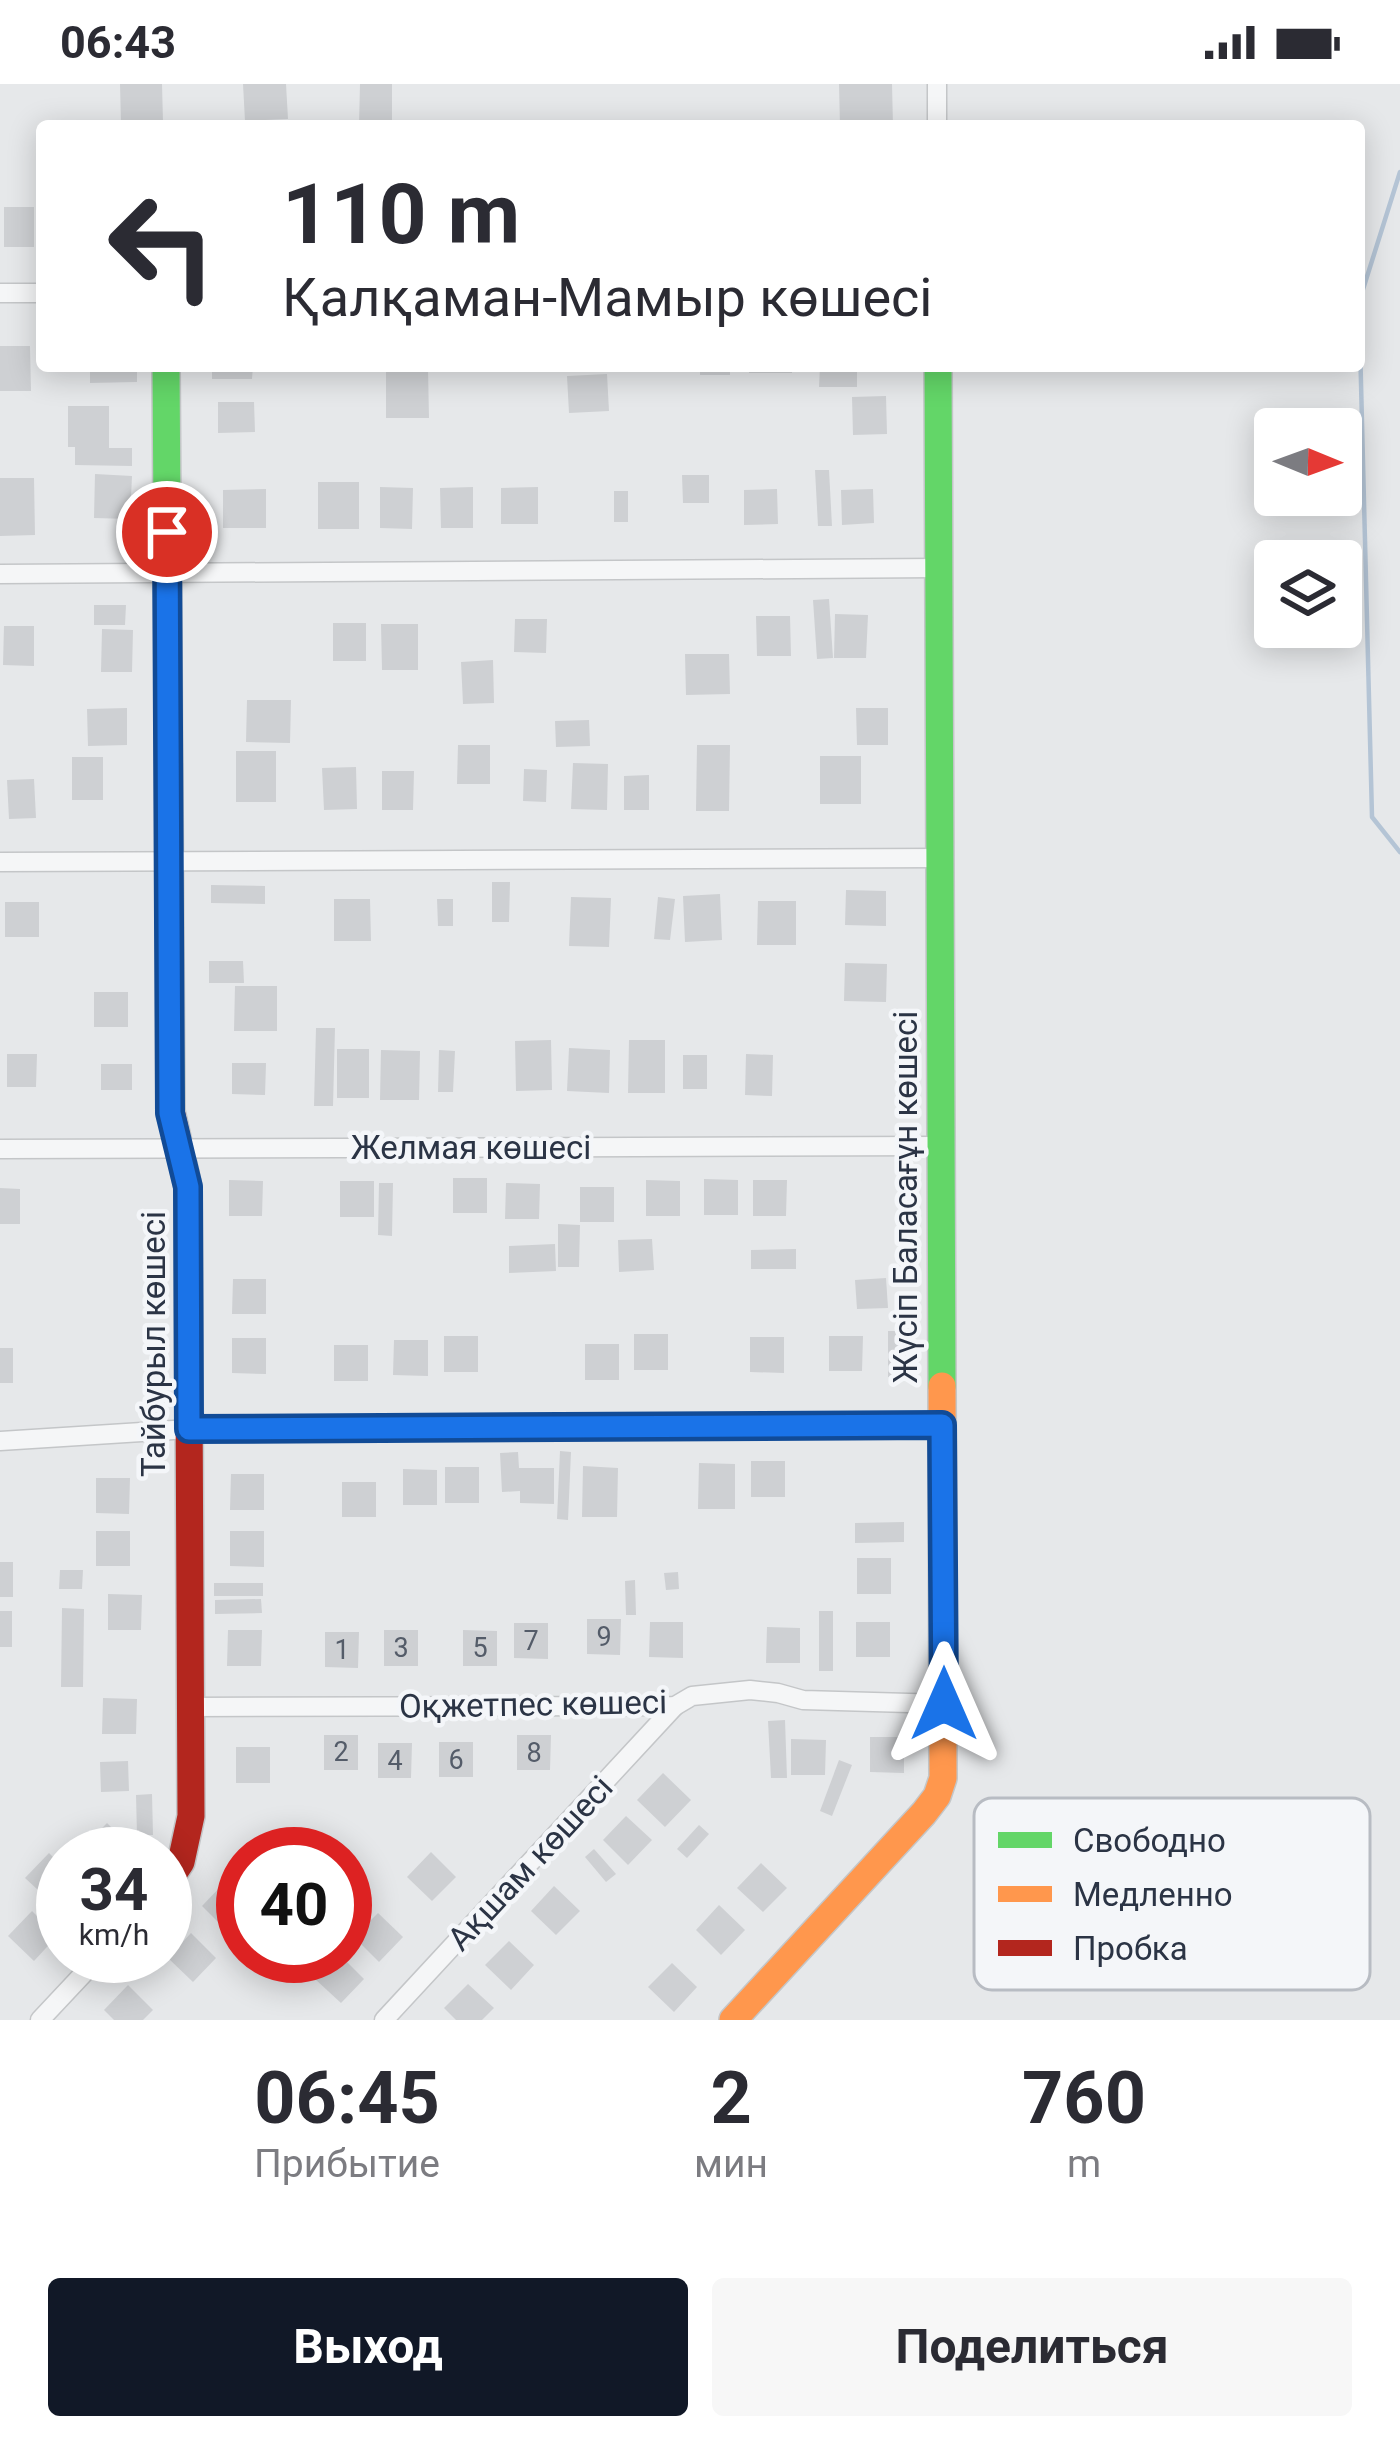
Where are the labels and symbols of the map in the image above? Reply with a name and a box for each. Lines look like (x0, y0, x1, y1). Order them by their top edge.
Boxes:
north arrow (1254, 408, 1362, 516)
pin (116, 481, 218, 583)
street label: Жүсіп Баласағұн көшесі (886, 1011, 925, 1383)
street label: Желмая көшесі (351, 1128, 591, 1167)
street label: Тайбурыл көшесі (134, 1211, 173, 1477)
house number: 9 (596, 1621, 612, 1653)
house number: 7 (523, 1625, 539, 1657)
house number: 3 (393, 1632, 409, 1664)
house number: 5 (472, 1632, 488, 1664)
house number: 1 (334, 1634, 350, 1666)
position arrow (881, 1641, 1007, 1767)
street label: Оқжетпес көшесі (399, 1682, 667, 1726)
house number: 2 (333, 1736, 349, 1768)
house number: 8 (526, 1737, 542, 1769)
house number: 6 (448, 1744, 464, 1776)
house number: 4 (387, 1745, 403, 1777)
street label: Ақшам көшесі (439, 1768, 621, 1958)
legend (974, 1798, 1370, 1990)
text: Свободно (1073, 1821, 1226, 1860)
speed limit sign: 40 (216, 1827, 372, 1983)
text: Медленно (1073, 1875, 1233, 1914)
text: Пробка (1073, 1929, 1188, 1968)

